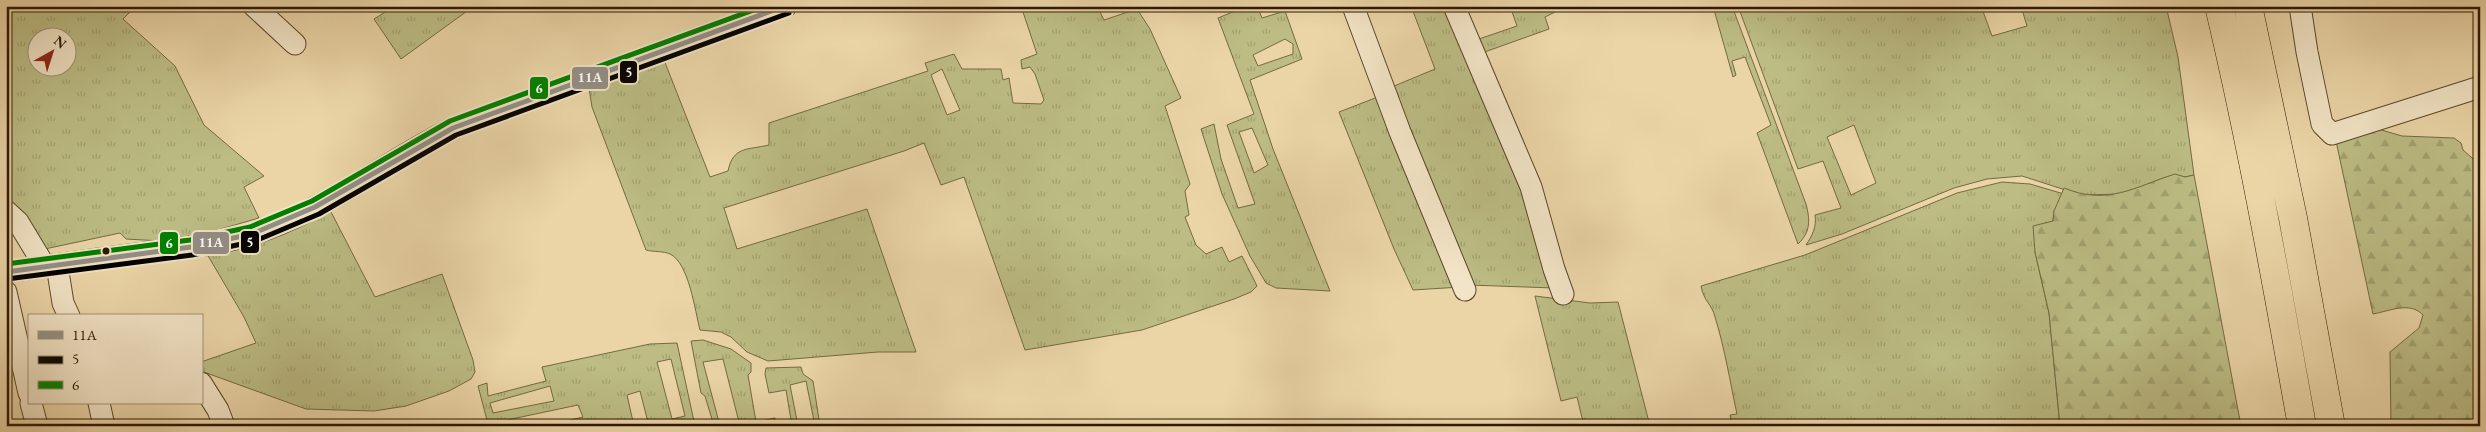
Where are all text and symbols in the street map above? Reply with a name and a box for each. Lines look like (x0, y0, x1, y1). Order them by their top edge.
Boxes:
north arrow (28, 28, 78, 78)
text: N (50, 31, 71, 53)
line badge: 5 (619, 60, 638, 84)
text: 5 (625, 63, 633, 81)
line badge: 11A (571, 66, 609, 90)
text: 11A (578, 68, 603, 86)
line badge: 6 (529, 76, 549, 100)
text: 6 (535, 79, 543, 97)
line badge: 5 (240, 230, 260, 254)
line badge: 6 (159, 231, 179, 255)
line badge: 11A (192, 231, 230, 255)
text: 11A (199, 233, 224, 251)
text: 5 (246, 233, 254, 251)
text: 6 (165, 234, 173, 252)
unlabelled marker (101, 246, 111, 256)
legend (28, 314, 202, 404)
text: 11A (72, 325, 97, 344)
text: 5 (72, 349, 79, 368)
text: 6 (72, 375, 79, 394)

